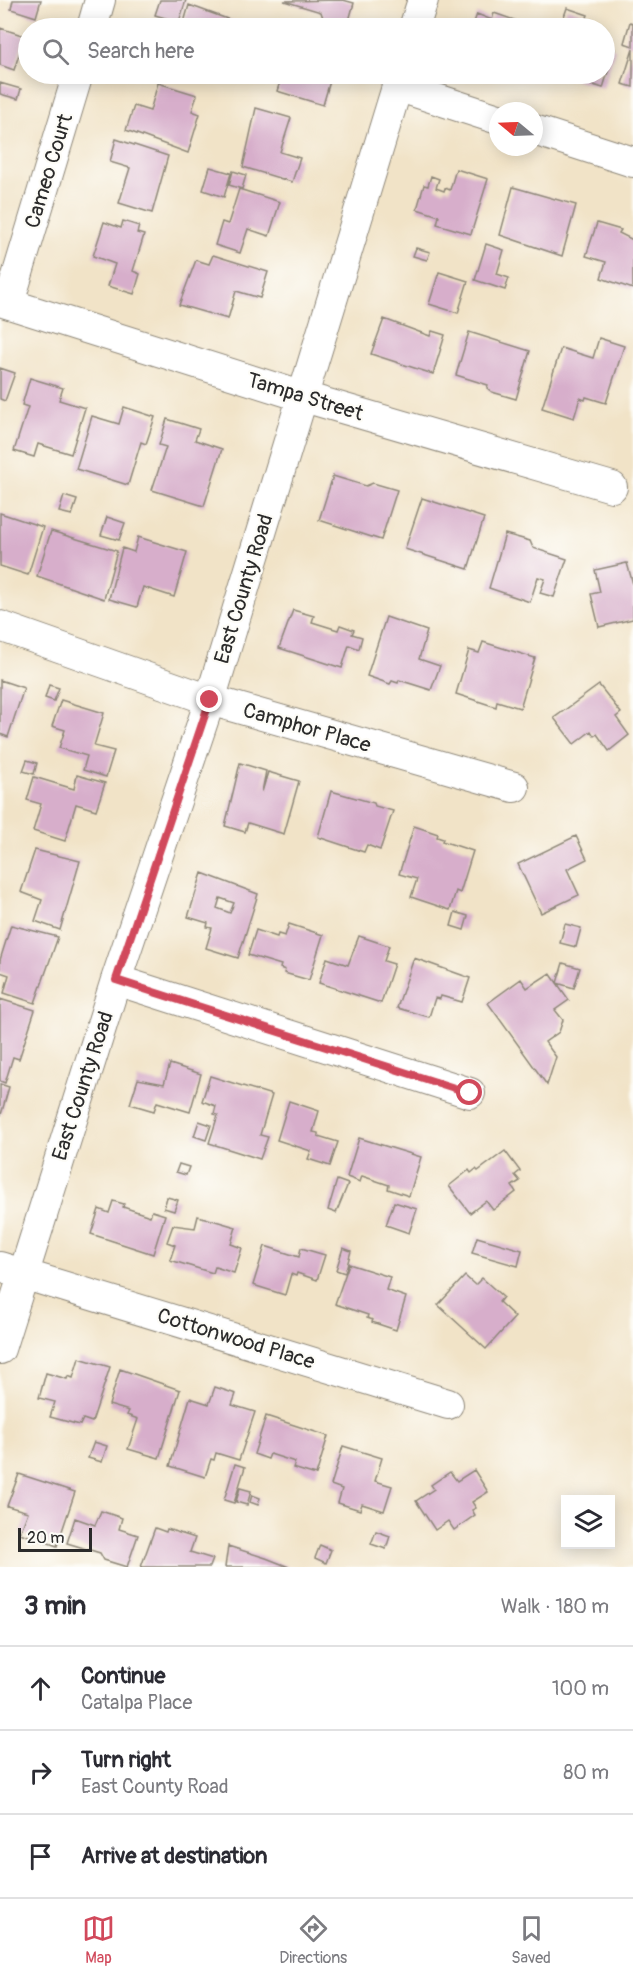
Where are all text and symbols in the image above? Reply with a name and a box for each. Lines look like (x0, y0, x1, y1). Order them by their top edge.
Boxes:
search box (18, 18, 615, 84)
icon: search (39, 35, 72, 68)
text: Search here (87, 37, 194, 65)
north arrow (489, 102, 543, 156)
street label: Cameo Court (19, 110, 79, 232)
street label: Tampa Street (244, 367, 367, 428)
street label: East County Road (208, 511, 280, 667)
route end (196, 686, 222, 712)
street label: Camphor Place (240, 697, 375, 759)
street label: East County Road (46, 1008, 120, 1164)
route start (456, 1079, 482, 1105)
street label: Cottonwood Place (154, 1302, 319, 1376)
map controls (561, 1495, 615, 1549)
button: layers (561, 1495, 615, 1549)
scale bar (18, 1525, 92, 1552)
text: 20 m (27, 1528, 65, 1548)
text: 3 min (24, 1590, 86, 1622)
text: Walk · 180 m (501, 1594, 609, 1619)
text: Continue (81, 1662, 165, 1690)
icon: ahead (24, 1672, 57, 1705)
text: 100 m (552, 1676, 609, 1701)
text: Catalpa Place (81, 1690, 192, 1715)
text: Turn right (81, 1746, 171, 1774)
icon: right (24, 1756, 57, 1789)
text: 80 m (563, 1760, 609, 1785)
text: East County Road (81, 1774, 229, 1799)
icon: arrive (24, 1840, 57, 1873)
text: Arrive at destination (81, 1842, 267, 1870)
tab: Map (82, 1912, 115, 1968)
tab: Directions (279, 1912, 347, 1968)
tab: Saved (511, 1912, 551, 1968)

